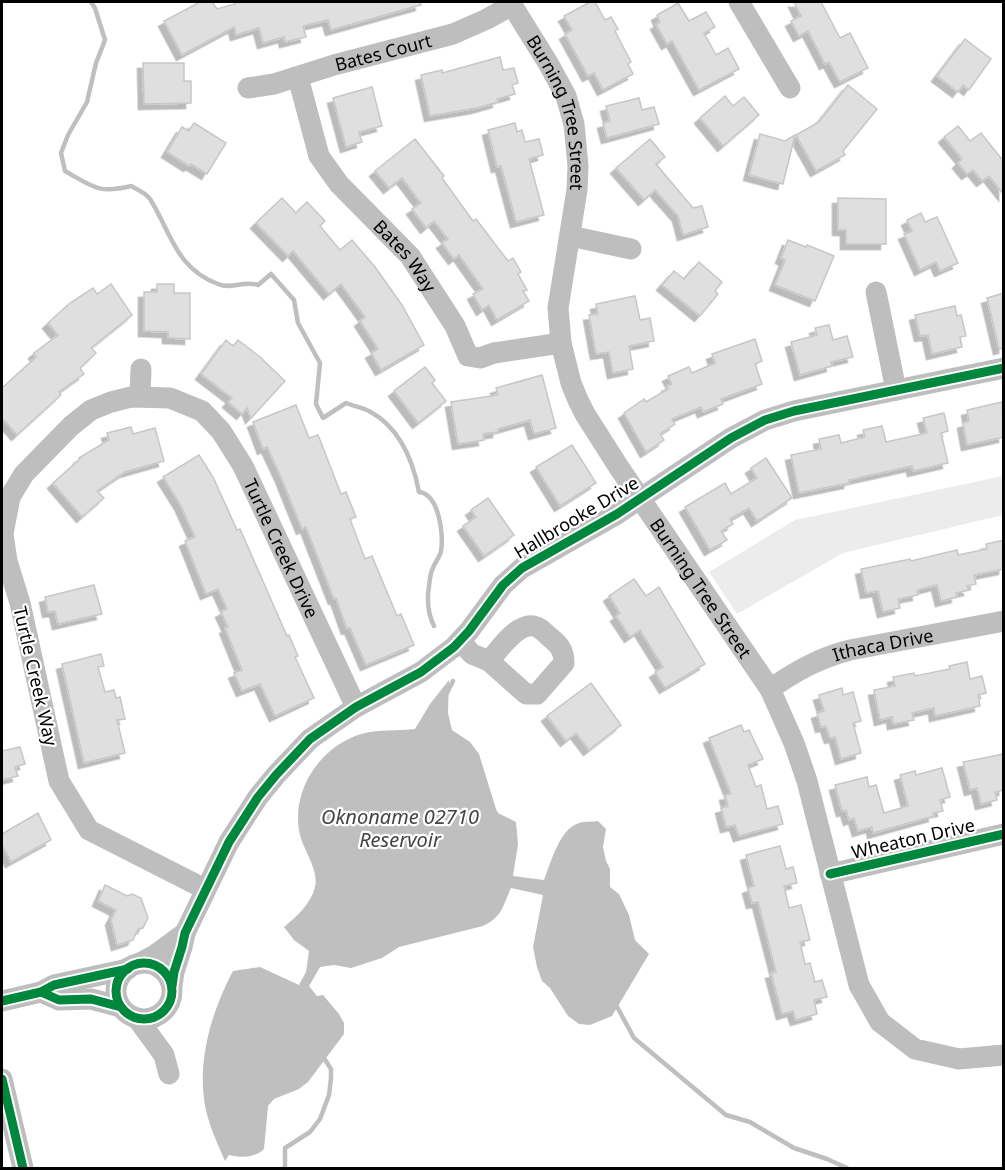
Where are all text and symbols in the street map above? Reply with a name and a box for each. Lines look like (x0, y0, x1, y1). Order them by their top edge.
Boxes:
street label: Bates Court (332, 28, 435, 76)
street label: Burning Tree Street (521, 30, 590, 191)
street label: Bates Way (368, 214, 442, 297)
street label: Hallbrooke Drive (509, 470, 643, 564)
street label: Turtle Creek Drive (239, 475, 325, 622)
street label: Burning Tree Street (645, 513, 758, 663)
street label: Turtle Creek Way (8, 604, 64, 749)
street label: Ithaca Drive (829, 623, 935, 666)
water label: Oknoname 02710 Reservoir (321, 803, 479, 853)
street label: Wheaton Drive (849, 812, 977, 864)

